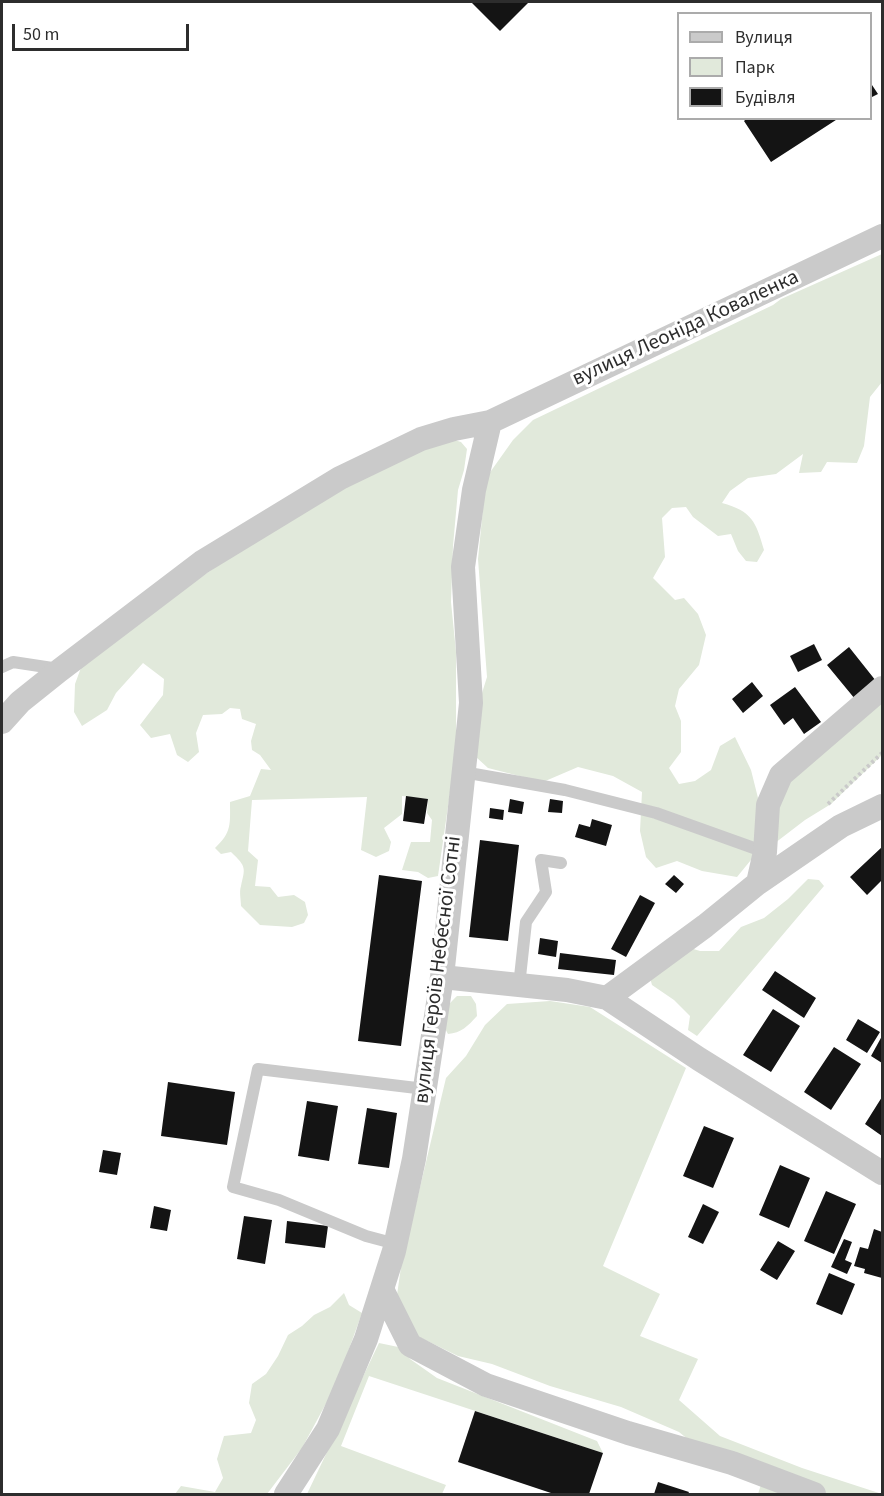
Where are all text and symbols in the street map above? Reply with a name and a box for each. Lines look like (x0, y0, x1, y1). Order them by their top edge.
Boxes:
scale bar (15, 12, 192, 50)
legend (677, 12, 872, 120)
text: 50 m (23, 22, 59, 47)
text: Вулиця (735, 25, 793, 50)
text: Парк (735, 55, 775, 80)
text: Будівля (735, 85, 795, 110)
street label: вулиця Леоніда Коваленка (569, 265, 803, 393)
street label: вулиця Героїв Небесної Сотні (410, 835, 468, 1105)

